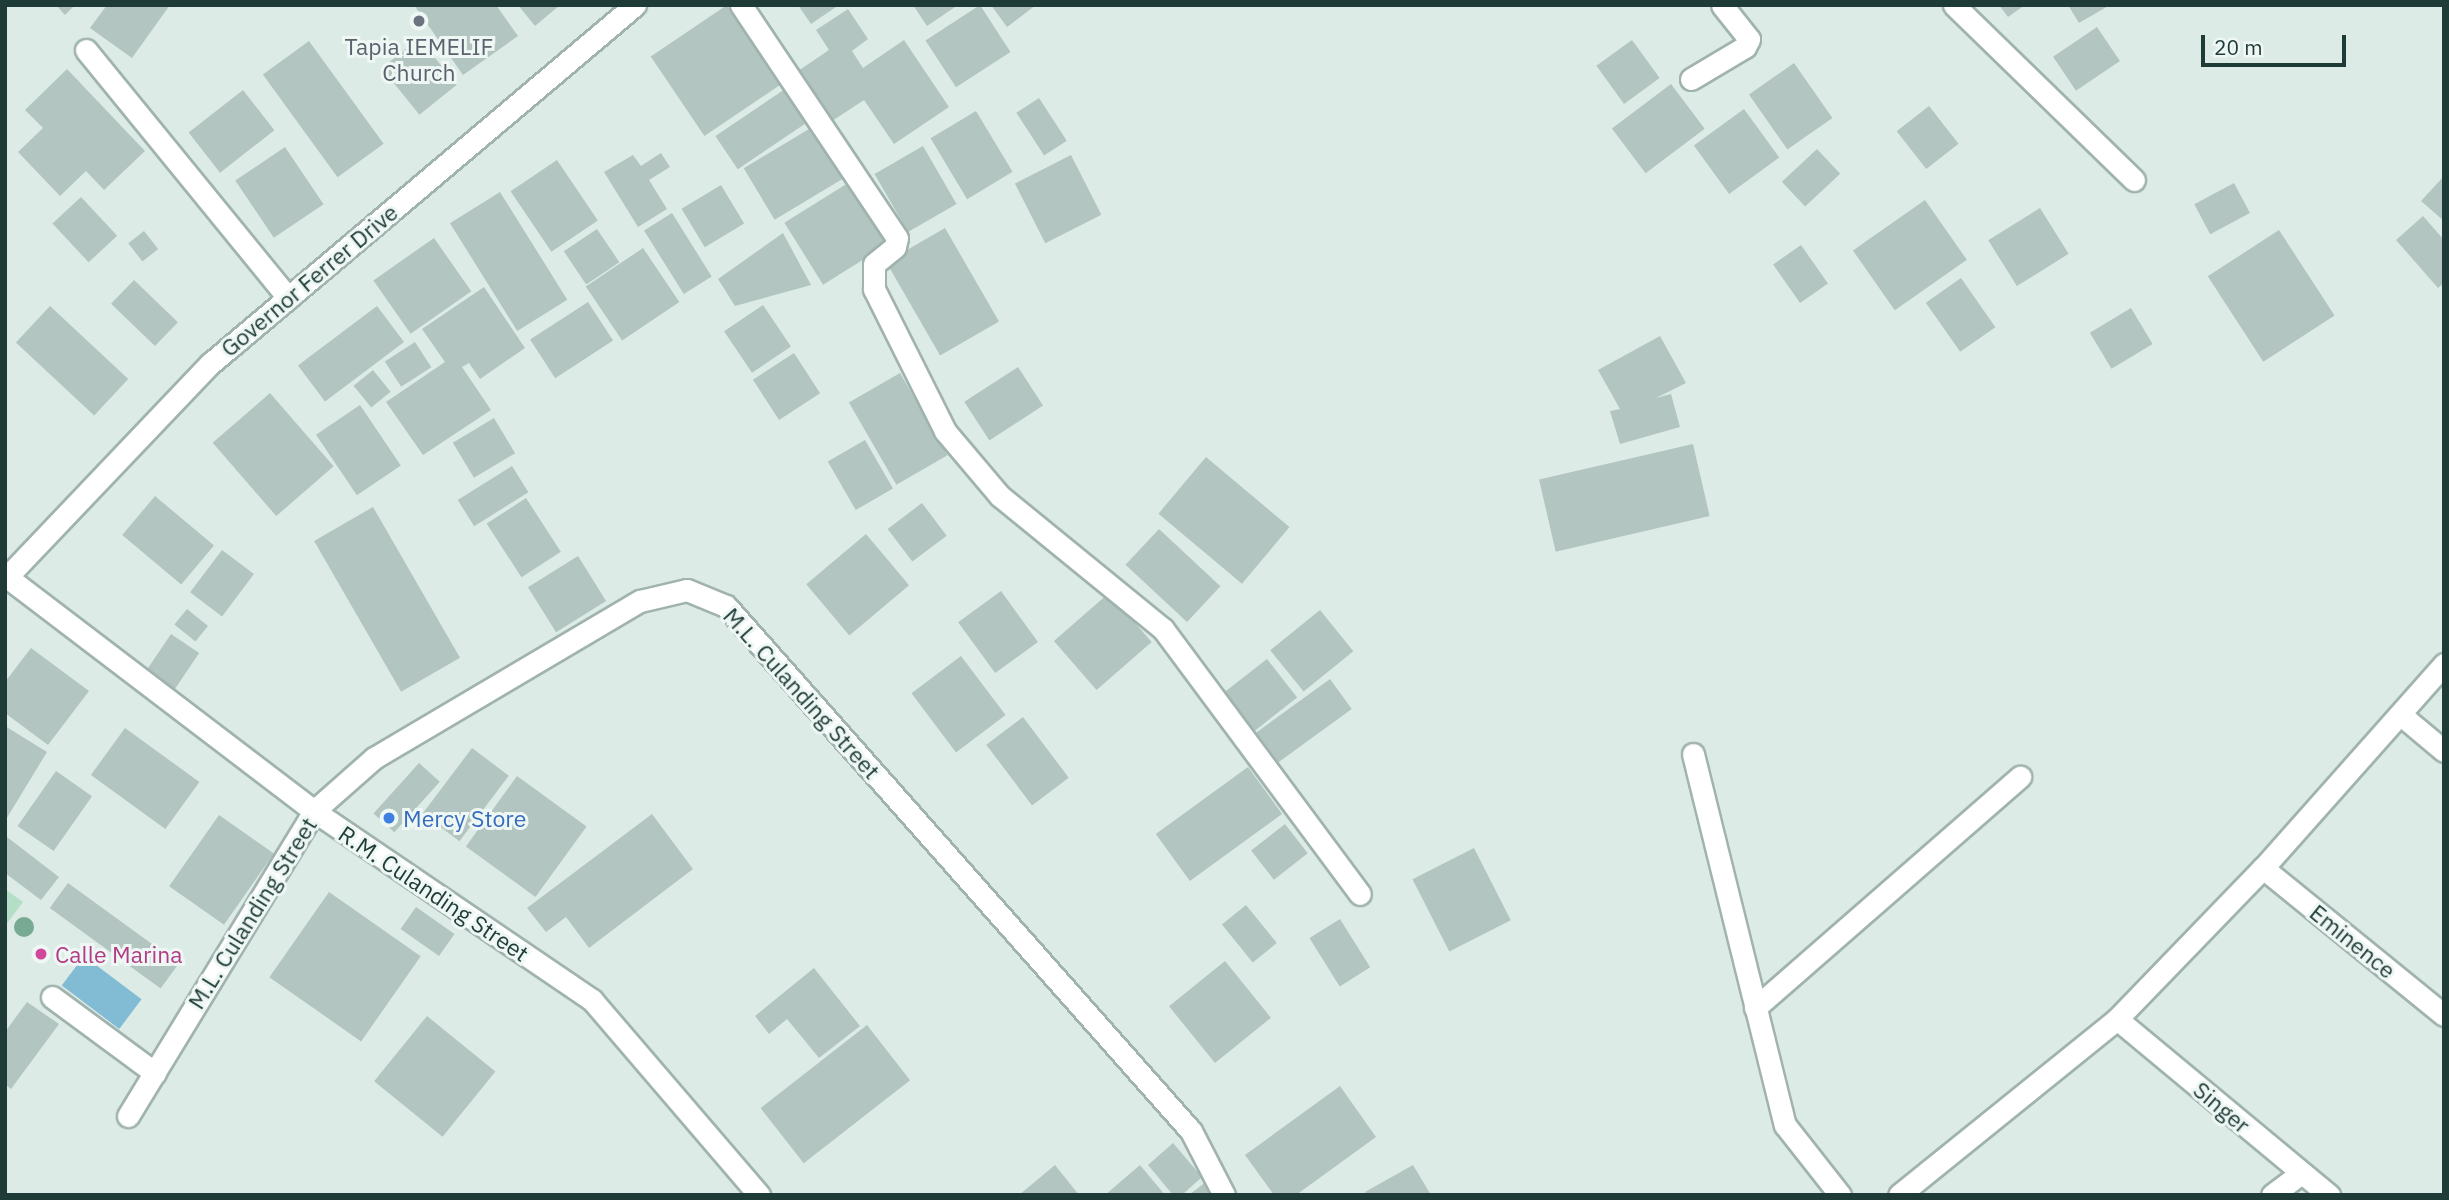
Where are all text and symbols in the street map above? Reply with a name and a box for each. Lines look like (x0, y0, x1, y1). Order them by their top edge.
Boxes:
marker: Tapia IEMELIF Church (411, 13, 427, 29)
scale bar (2204, 21, 2349, 65)
place label: Tapia IEMELIF Church (345, 32, 493, 86)
text: 20 m (2214, 33, 2263, 61)
street label: Governor Ferrer Drive (215, 198, 403, 362)
street label: M.L. Culanding Street (718, 602, 886, 784)
place label: Mercy Store (403, 804, 526, 832)
marker: Mercy Store (381, 810, 397, 826)
street label: M.L. Culanding Street (182, 812, 322, 1014)
street label: R.M. Culanding Street (334, 819, 534, 967)
street label: Eminence (2305, 898, 2401, 984)
place label: Calle Marina (55, 940, 183, 968)
marker: Calle Marina (33, 946, 49, 962)
street label: Singer (2188, 1075, 2256, 1139)

